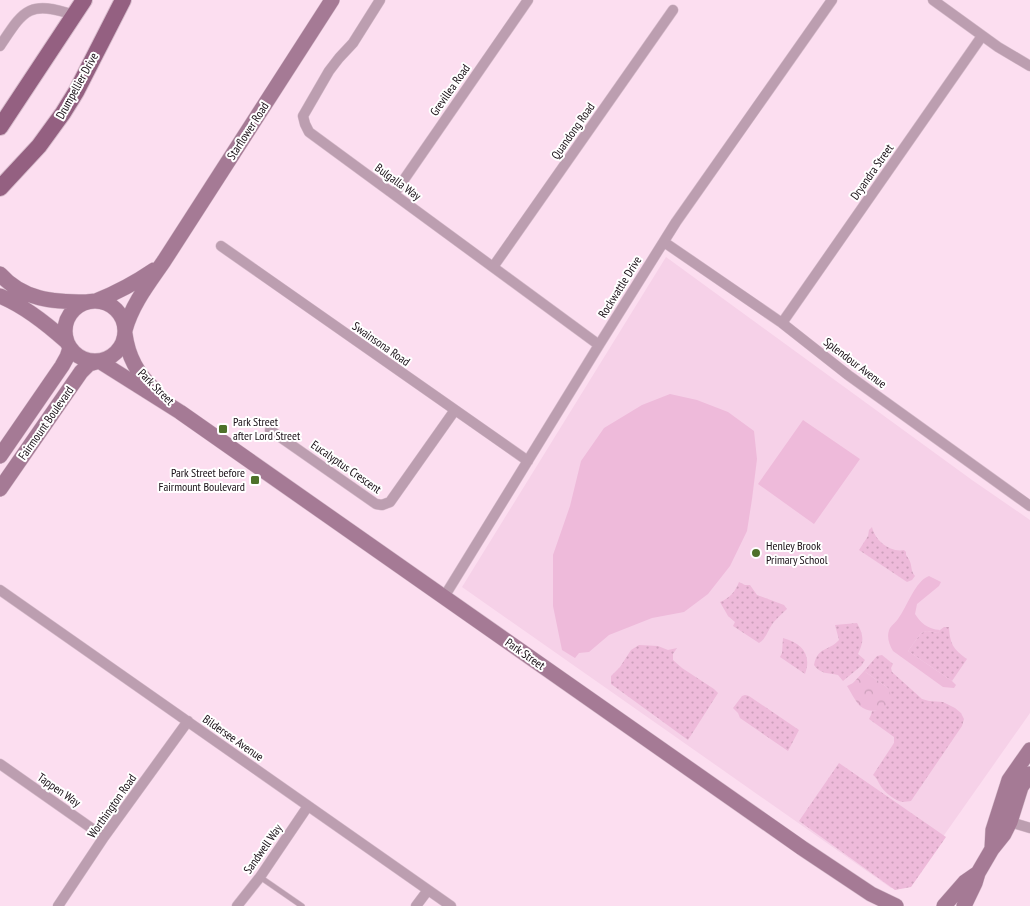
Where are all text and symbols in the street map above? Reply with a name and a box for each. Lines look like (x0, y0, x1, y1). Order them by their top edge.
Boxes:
street label: Drumpellier Drive (52, 50, 101, 122)
street label: Grevillea Road (426, 61, 473, 118)
street label: Starflower Road (223, 99, 272, 162)
street label: Quandong Road (548, 99, 598, 162)
street label: Dryandra Street (847, 140, 897, 203)
street label: Bulgalla Way (372, 160, 425, 204)
street label: Rockwattle Drive (595, 253, 644, 320)
street label: Swainsona Road (349, 318, 413, 369)
street label: Splendour Avenue (821, 334, 890, 391)
street label: Park Street (135, 365, 178, 408)
street label: Fairmount Boulevard (15, 383, 77, 462)
place label: Park Street after Lord Street (233, 414, 301, 443)
marker: Park Street after Lord Street (217, 423, 229, 435)
street label: Eucalyptus Crescent (308, 437, 385, 497)
place label: Park Street before Fairmount Boulevard (159, 465, 245, 494)
marker: Park Street before Fairmount Boulevard (249, 474, 261, 486)
place label: Henley Brook Primary School (766, 538, 828, 567)
marker: Henley Brook Primary School (750, 547, 762, 559)
street label: Park Street (503, 635, 549, 673)
street label: Bildersee Avenue (200, 711, 267, 764)
street label: Tappen Way (35, 769, 84, 810)
street label: Worthington Road (84, 771, 139, 841)
street label: Sandwell Way (240, 821, 285, 876)

